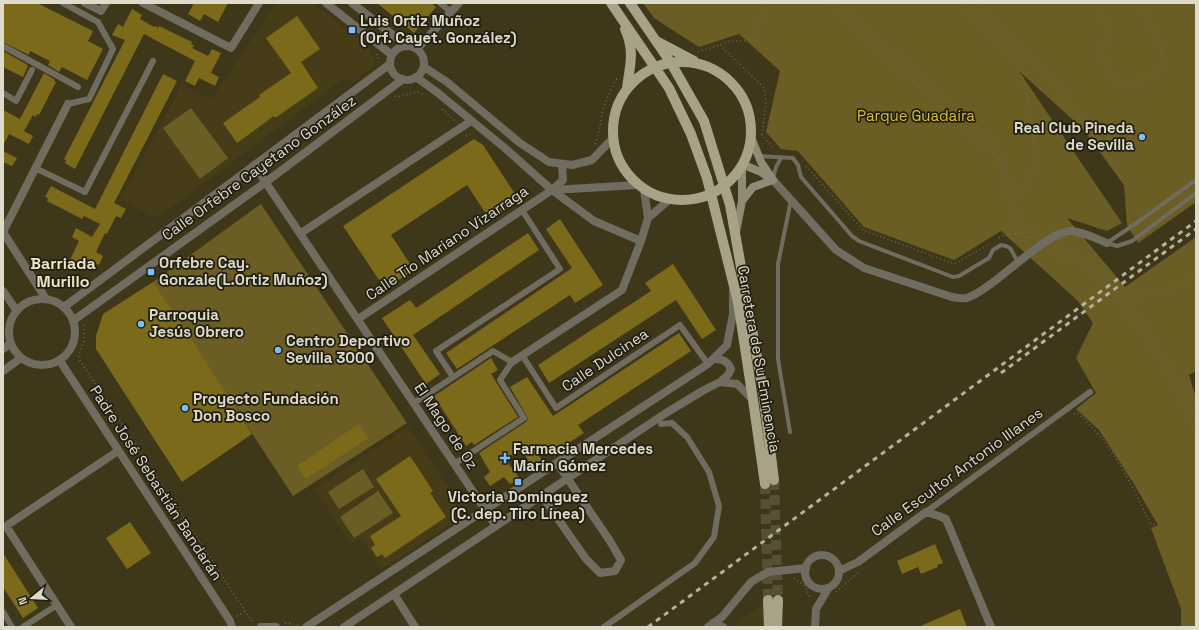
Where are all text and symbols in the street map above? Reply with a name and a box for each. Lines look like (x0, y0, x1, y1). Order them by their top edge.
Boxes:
place label: Luis Ortiz Muñoz (Orf. Cayet. González) (360, 11, 517, 47)
marker: Luis Ortiz Muñoz (Orf. Cayet. González) (347, 25, 357, 35)
street label: Calle Orfebre Cayetano González (158, 91, 360, 244)
park label: Parque Guadaíra (857, 106, 975, 125)
place label: Real Club Pineda de Sevilla (1014, 118, 1134, 154)
marker: Real Club Pineda de Sevilla (1137, 132, 1147, 142)
street label: Calle Tio Mariano Vizarraga (362, 181, 532, 304)
district label: Barriada Murillo (30, 253, 96, 292)
place label: Orfebre Cay. Gonzale(L.Ortiz Muñoz) (159, 253, 328, 289)
street label: Carretera de Su Eminencia (734, 264, 785, 454)
marker: Orfebre Cay. Gonzale(L.Ortiz Muñoz) (146, 267, 156, 277)
place label: Parroquia Jesús Obrero (149, 305, 244, 341)
marker: Parroquia Jesús Obrero (136, 319, 146, 329)
street label: Calle Dulcinea (558, 323, 652, 396)
place label: Centro Deportivo Sevilla 3000 (286, 331, 410, 367)
marker: Centro Deportivo Sevilla 3000 (273, 345, 283, 355)
street label: El Mago de Oz (410, 379, 482, 473)
street label: Padre José Sebastián Bandarán (86, 382, 227, 584)
place label: Proyecto Fundación Don Bosco (193, 389, 339, 425)
marker: Proyecto Fundación Don Bosco (180, 403, 190, 413)
street label: Calle Escultor Antonio Illanes (867, 403, 1046, 540)
place label: Farmacia Mercedes Marín Gómez (513, 439, 653, 475)
marker: Farmacia Mercedes Marín Gómez (500, 453, 510, 463)
marker: Victoria Dominguez (C. dep. Tiro Línea) (513, 477, 523, 487)
place label: Victoria Dominguez (C. dep. Tiro Línea) (448, 487, 588, 523)
north arrow (12, 578, 52, 618)
text: N (15, 595, 30, 607)

